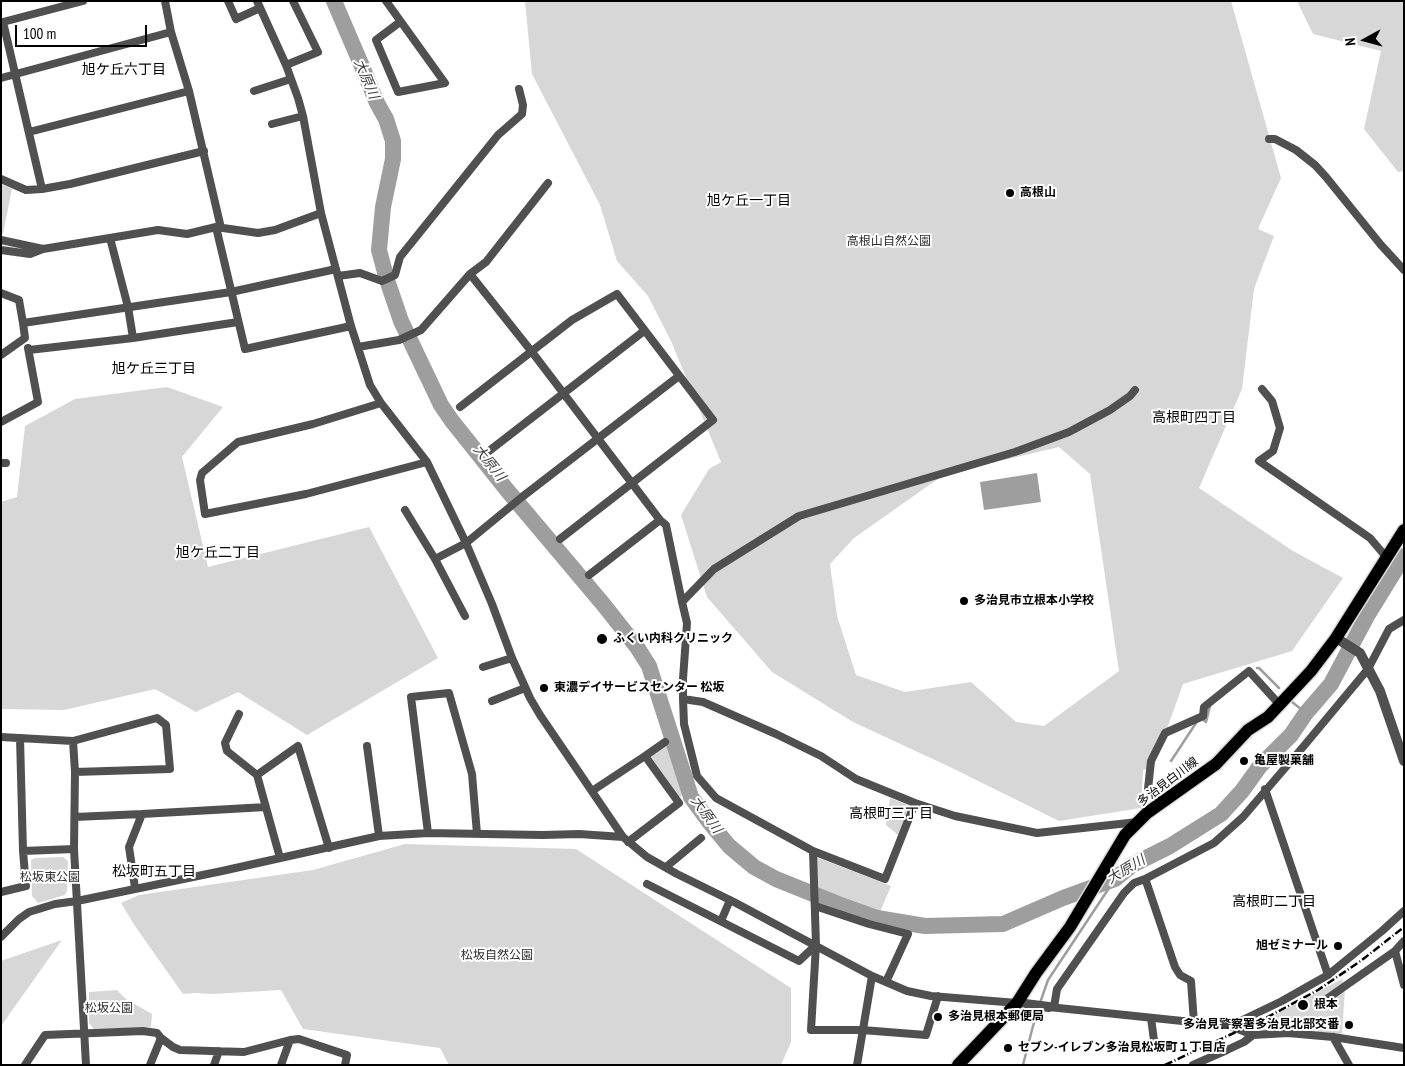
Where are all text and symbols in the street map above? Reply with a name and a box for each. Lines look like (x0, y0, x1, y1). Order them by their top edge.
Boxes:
scale bar (18, 15, 150, 47)
north arrow (1340, 15, 1390, 65)
text: 100 m (23, 24, 56, 43)
text: N (1341, 37, 1360, 47)
water label: 大原川 (350, 56, 382, 102)
district label: 旭ケ丘六丁目 (82, 62, 166, 78)
place label: 高根山 (1020, 186, 1056, 200)
marker: 高根山 (1004, 187, 1016, 199)
district label: 旭ケ丘一丁目 (707, 193, 791, 209)
park label: 高根山自然公園 (847, 235, 931, 249)
district label: 旭ケ丘三丁目 (112, 361, 196, 377)
district label: 高根町四丁目 (1152, 410, 1236, 426)
water label: 大原川 (469, 441, 509, 485)
district label: 旭ケ丘二丁目 (176, 545, 260, 561)
place label: 多治見市立根本小学校 (974, 594, 1094, 608)
marker: 多治見市立根本小学校 (958, 595, 970, 607)
marker: ふくい内科クリニック (595, 632, 609, 646)
place label: ふくい内科クリニック (613, 632, 733, 646)
place label: 東濃デイサービスセンター 松坂 (554, 681, 724, 695)
marker: 東濃デイサービスセンター 松坂 (538, 682, 550, 694)
place label: 亀屋製菓舗 (1254, 754, 1314, 768)
street label: 多治見白川線 (1135, 755, 1201, 809)
marker: 亀屋製菓舗 (1238, 755, 1250, 767)
water label: 大原川 (687, 793, 725, 837)
district label: 高根町三丁目 (849, 806, 933, 822)
water label: 大原川 (1104, 852, 1148, 888)
district label: 松坂町五丁目 (112, 864, 196, 880)
park label: 松坂東公園 (20, 871, 80, 885)
district label: 高根町二丁目 (1232, 894, 1316, 910)
place label: 旭ゼミナール (1256, 939, 1328, 953)
marker: 旭ゼミナール (1332, 940, 1344, 952)
park label: 松坂自然公園 (461, 949, 533, 963)
marker: 根本 (1296, 998, 1310, 1012)
place label: 根本 (1314, 998, 1338, 1012)
park label: 松坂公園 (85, 1002, 133, 1016)
place label: 多治見根本郵便局 (948, 1010, 1044, 1024)
marker: 多治見根本郵便局 (932, 1011, 944, 1023)
place label: 多治見警察署多治見北部交番 (1183, 1018, 1339, 1032)
marker: 多治見警察署多治見北部交番 (1343, 1019, 1355, 1031)
place label: セブン-イレブン多治見松坂町１丁目店 (1018, 1041, 1226, 1055)
marker: セブン-イレブン多治見松坂町１丁目店 (1002, 1042, 1014, 1054)

